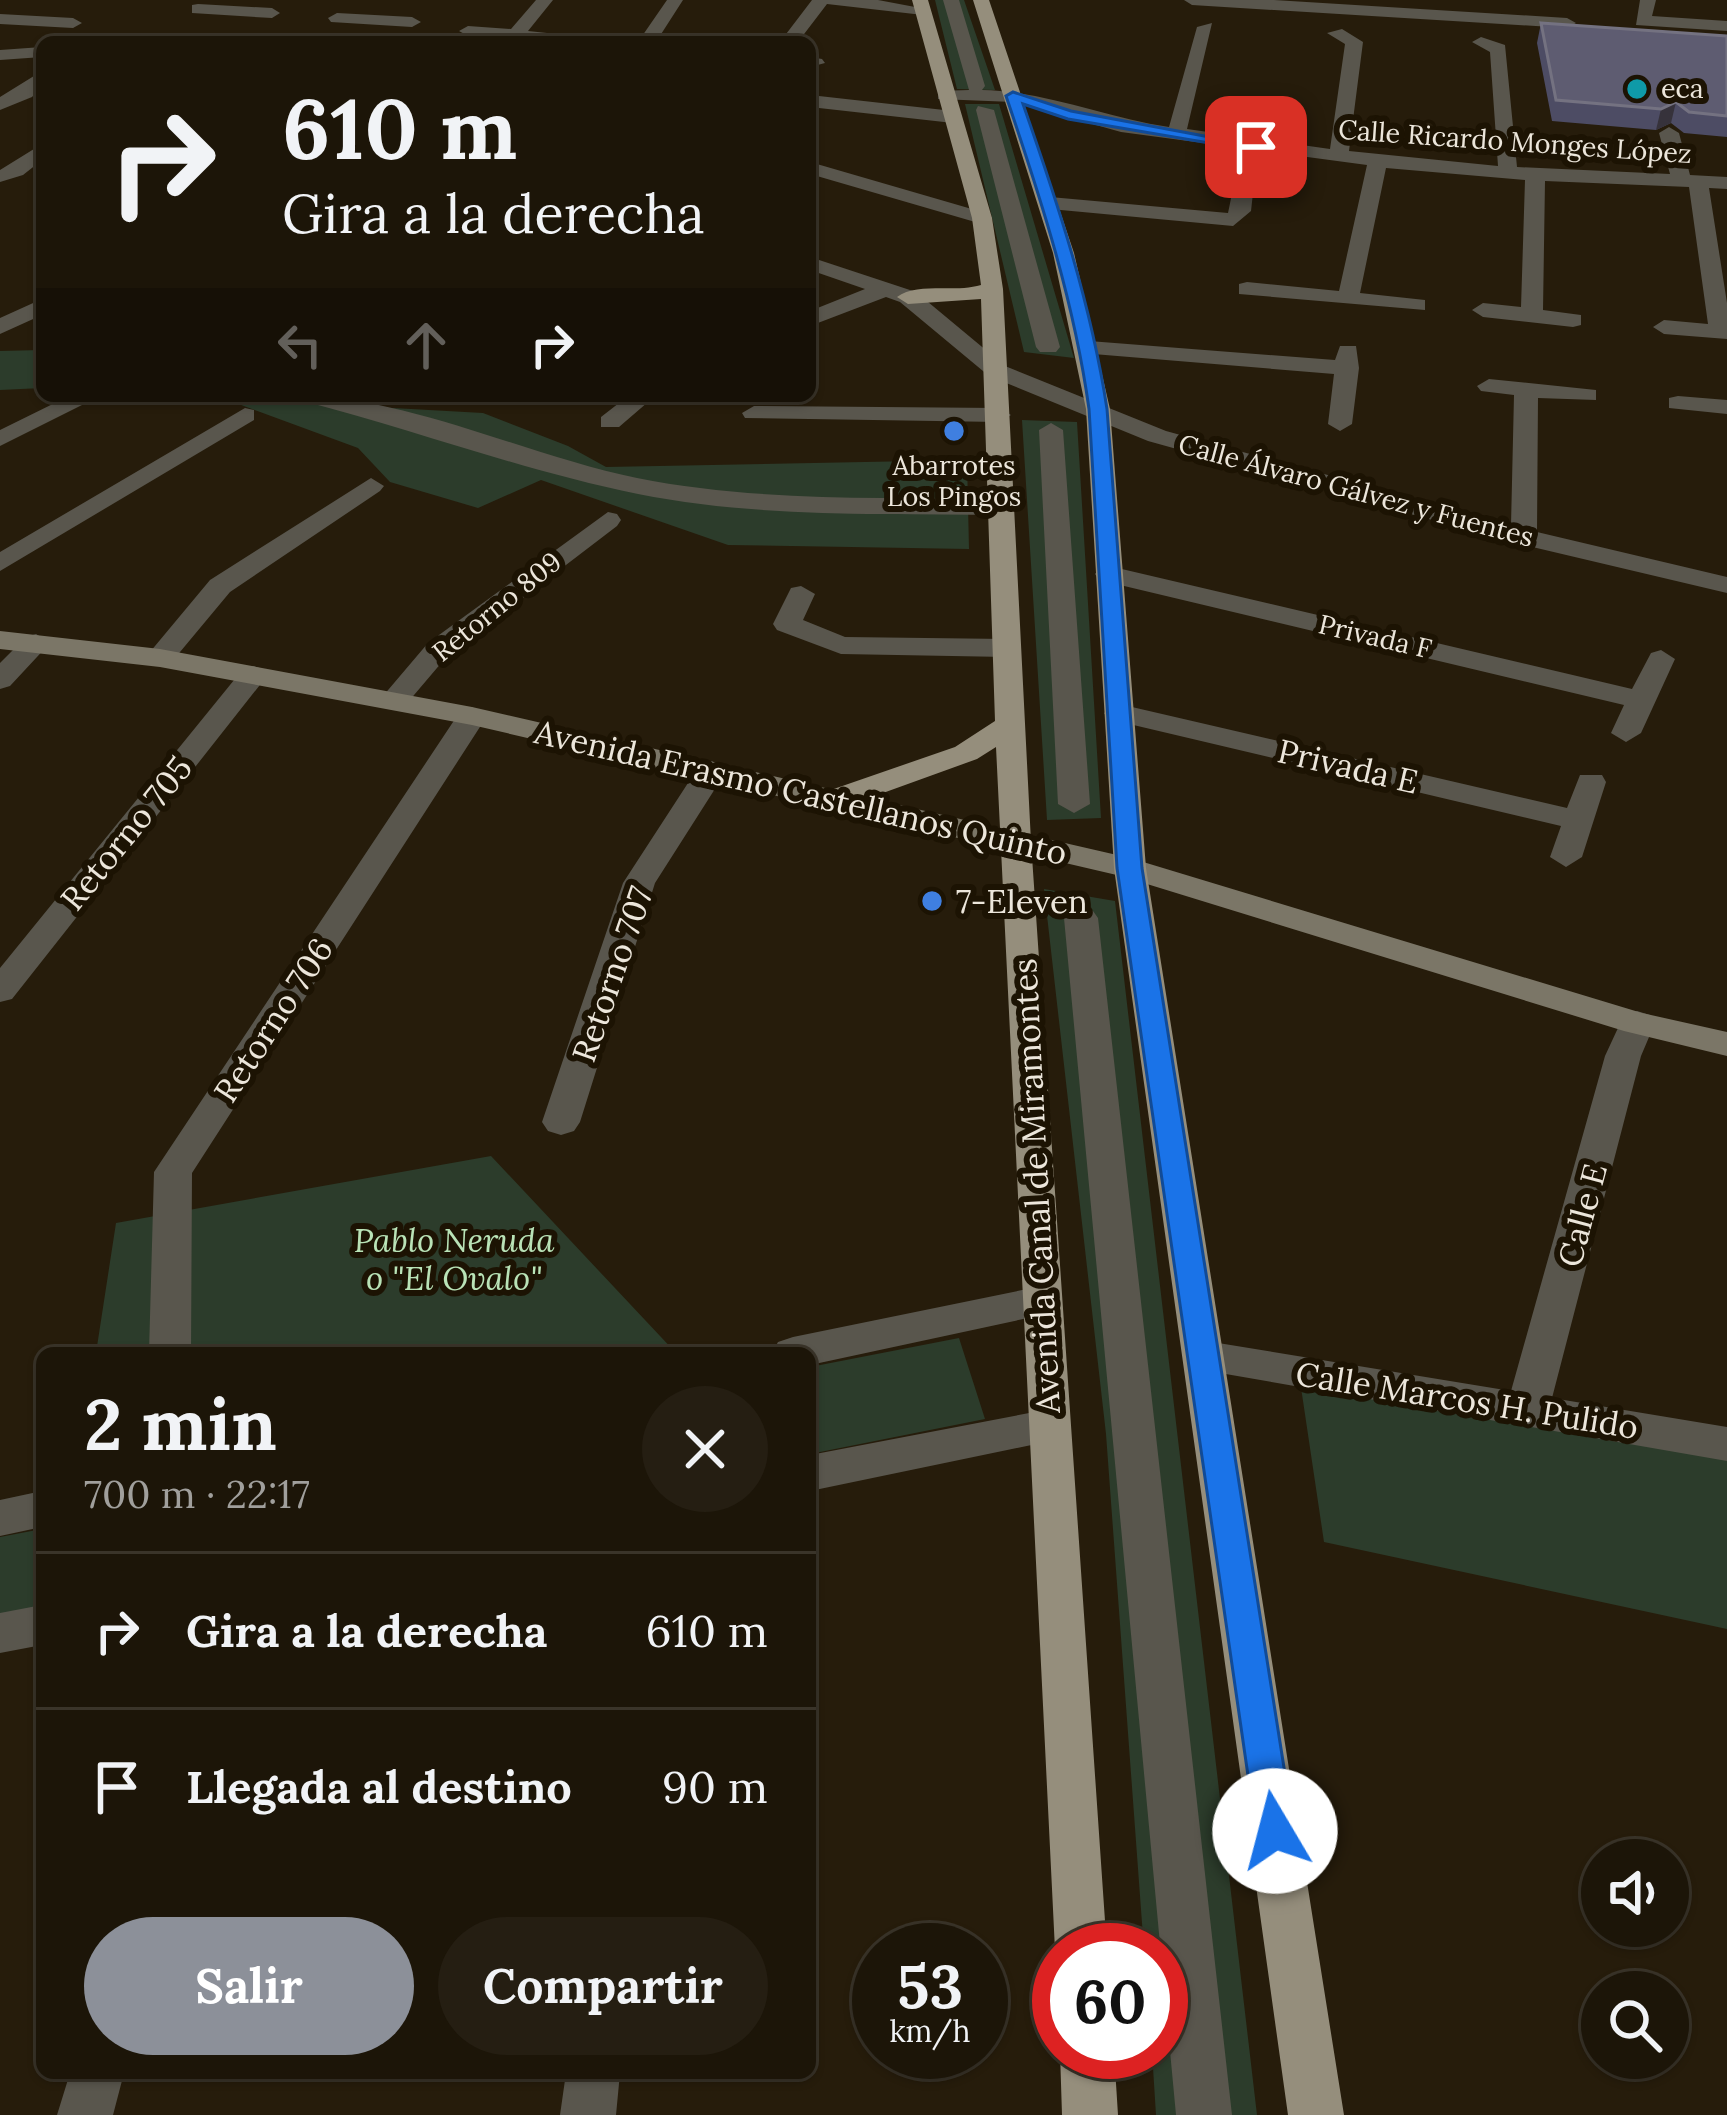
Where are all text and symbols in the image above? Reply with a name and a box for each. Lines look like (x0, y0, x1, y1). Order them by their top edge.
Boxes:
place label: eca (1661, 71, 1704, 105)
text: 610 m (282, 74, 517, 182)
marker: eca (1624, 76, 1650, 102)
icon: right (84, 84, 240, 240)
pin (1205, 96, 1307, 198)
street label: Calle Ricardo Monges López (1337, 112, 1693, 170)
icon: arrive (1223, 114, 1289, 180)
text: Gira a la derecha (282, 179, 705, 248)
icon: left (267, 312, 333, 378)
icon: ahead (393, 312, 459, 378)
icon: right (519, 312, 585, 378)
marker: Abarrotes Los Pingos (941, 418, 967, 444)
street label: Calle Álvaro Gálvez y Fuentes (1175, 426, 1538, 554)
place label: Abarrotes Los Pingos (887, 448, 1021, 513)
street label: Retorno 809 (425, 544, 568, 669)
street label: Privada F (1315, 607, 1435, 666)
street label: Avenida Erasmo Castellanos Quinto (530, 710, 1071, 874)
street label: Privada E (1274, 729, 1422, 803)
street label: Retorno 705 (51, 747, 201, 919)
place label: 7-Eleven (956, 880, 1088, 922)
street label: Retorno 707 (562, 881, 662, 1067)
marker: 7-Eleven (919, 888, 945, 914)
street label: Retorno 706 (204, 930, 342, 1110)
street label: Avenida Canal de Miramontes (1003, 958, 1069, 1415)
street label: Calle E (1548, 1159, 1616, 1271)
park label: Pablo Neruda o "El Ovalo" (354, 1219, 555, 1299)
street label: Calle Marcos H. Pulido (1293, 1352, 1641, 1448)
text: 2 min (84, 1378, 277, 1470)
button: close (642, 1386, 768, 1512)
text: 700 m · 22:17 (84, 1469, 310, 1519)
icon: right (84, 1598, 150, 1664)
text: Gira a la derecha (186, 1602, 547, 1659)
text: 610 m (646, 1602, 768, 1659)
icon: arrive (84, 1754, 150, 1820)
text: Llegada al destino (186, 1758, 572, 1815)
text: 90 m (662, 1758, 768, 1815)
position arrow (1212, 1768, 1338, 1894)
map controls (1581, 1839, 1689, 2079)
button: sound (1581, 1839, 1689, 1947)
button: Salir (84, 1917, 414, 2055)
button: Compartir (438, 1917, 768, 2055)
speed limit sign: 60 (1032, 1923, 1188, 2079)
text: 53 (897, 1948, 963, 2024)
button: search (1581, 1971, 1689, 2079)
text: km/h (889, 2012, 971, 2050)

